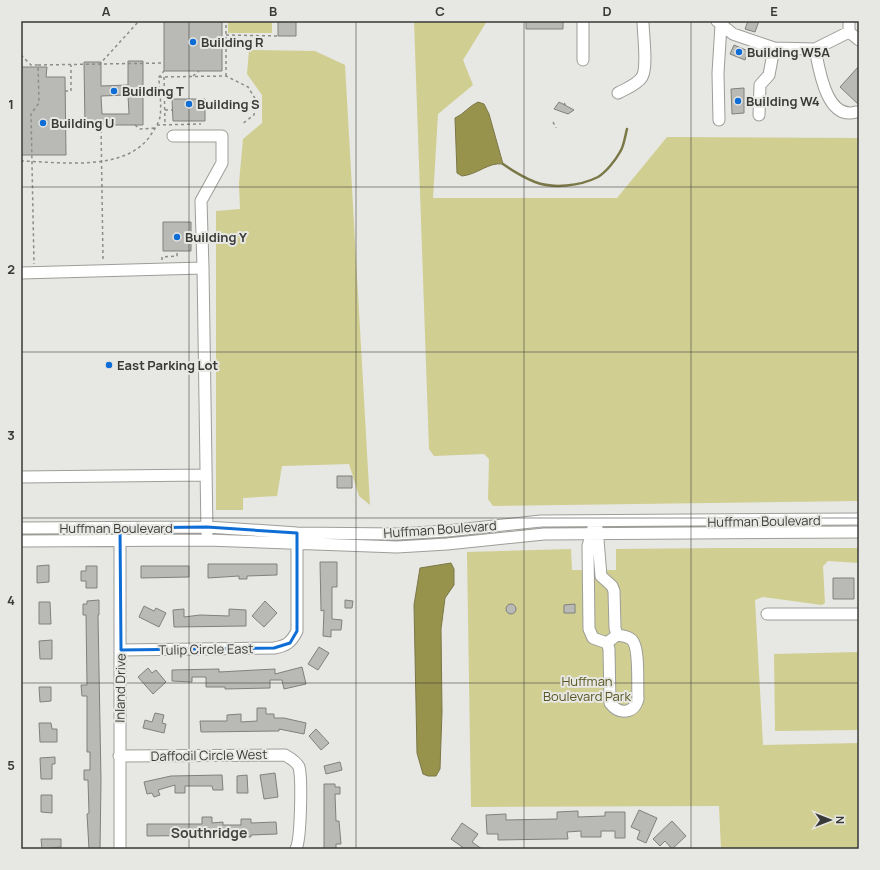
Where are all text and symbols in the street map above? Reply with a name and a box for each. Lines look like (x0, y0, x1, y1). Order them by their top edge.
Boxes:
text: A (102, 2, 111, 20)
text: B (269, 2, 277, 20)
text: C (435, 2, 445, 20)
text: D (602, 2, 612, 20)
text: E (770, 2, 778, 20)
place label: Building R (201, 33, 264, 51)
marker: Building R (188, 37, 198, 47)
place label: Building W5A (747, 43, 830, 61)
marker: Building W5A (734, 47, 744, 57)
place label: Building T (122, 82, 184, 100)
marker: Building T (109, 86, 119, 96)
place label: Building W4 (746, 92, 820, 110)
text: 1 (8, 95, 14, 113)
place label: Building S (197, 95, 260, 113)
marker: Building W4 (733, 96, 743, 106)
marker: Building S (184, 99, 194, 109)
place label: Building U (51, 114, 114, 132)
marker: Building U (38, 118, 48, 128)
place label: Building Y (185, 228, 247, 246)
marker: Building Y (172, 232, 182, 242)
text: 2 (7, 260, 15, 278)
place label: East Parking Lot (117, 356, 219, 374)
marker: East Parking Lot (104, 360, 114, 370)
text: 3 (7, 426, 15, 444)
street label: Huffman Boulevard (707, 511, 821, 531)
street label: Huffman Boulevard (383, 516, 497, 542)
street label: Huffman Boulevard (59, 519, 173, 537)
text: 4 (7, 591, 15, 609)
street label: Tulip Circle East (158, 639, 254, 659)
street label: Inland Drive (110, 653, 130, 723)
park label: Huffman Boulevard Park (543, 672, 632, 705)
street label: Daffodil Circle West (151, 745, 267, 765)
text: 5 (7, 756, 15, 774)
north arrow (810, 800, 850, 840)
text: N (833, 816, 848, 824)
district label: Southridge (171, 823, 247, 842)

